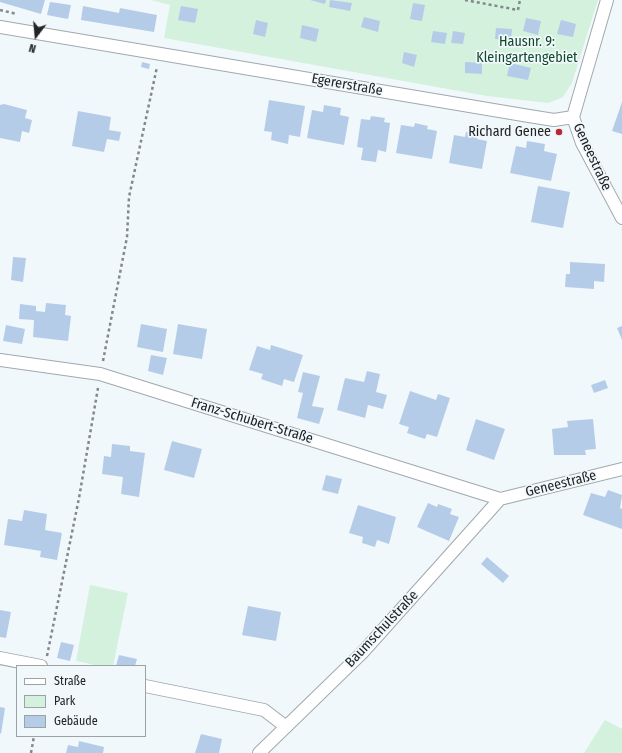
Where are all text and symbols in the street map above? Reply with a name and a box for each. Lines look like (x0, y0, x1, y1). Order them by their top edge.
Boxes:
north arrow (16, 16, 56, 56)
park label: Hausnr. 9: Kleingartengebiet (476, 34, 578, 66)
text: N (28, 41, 38, 55)
street label: Egererstraße (310, 70, 384, 100)
street label: Geneestraße (569, 121, 615, 193)
place label: Richard Genee (468, 124, 551, 140)
marker: Richard Genee (554, 127, 564, 137)
street label: Franz-Schubert-Straße (189, 394, 315, 448)
street label: Geneestraße (524, 467, 598, 501)
street label: Baumschulstraße (342, 587, 422, 671)
legend (16, 665, 146, 737)
text: Straße (54, 674, 86, 688)
text: Park (54, 694, 75, 708)
text: Gebäude (54, 714, 98, 728)

